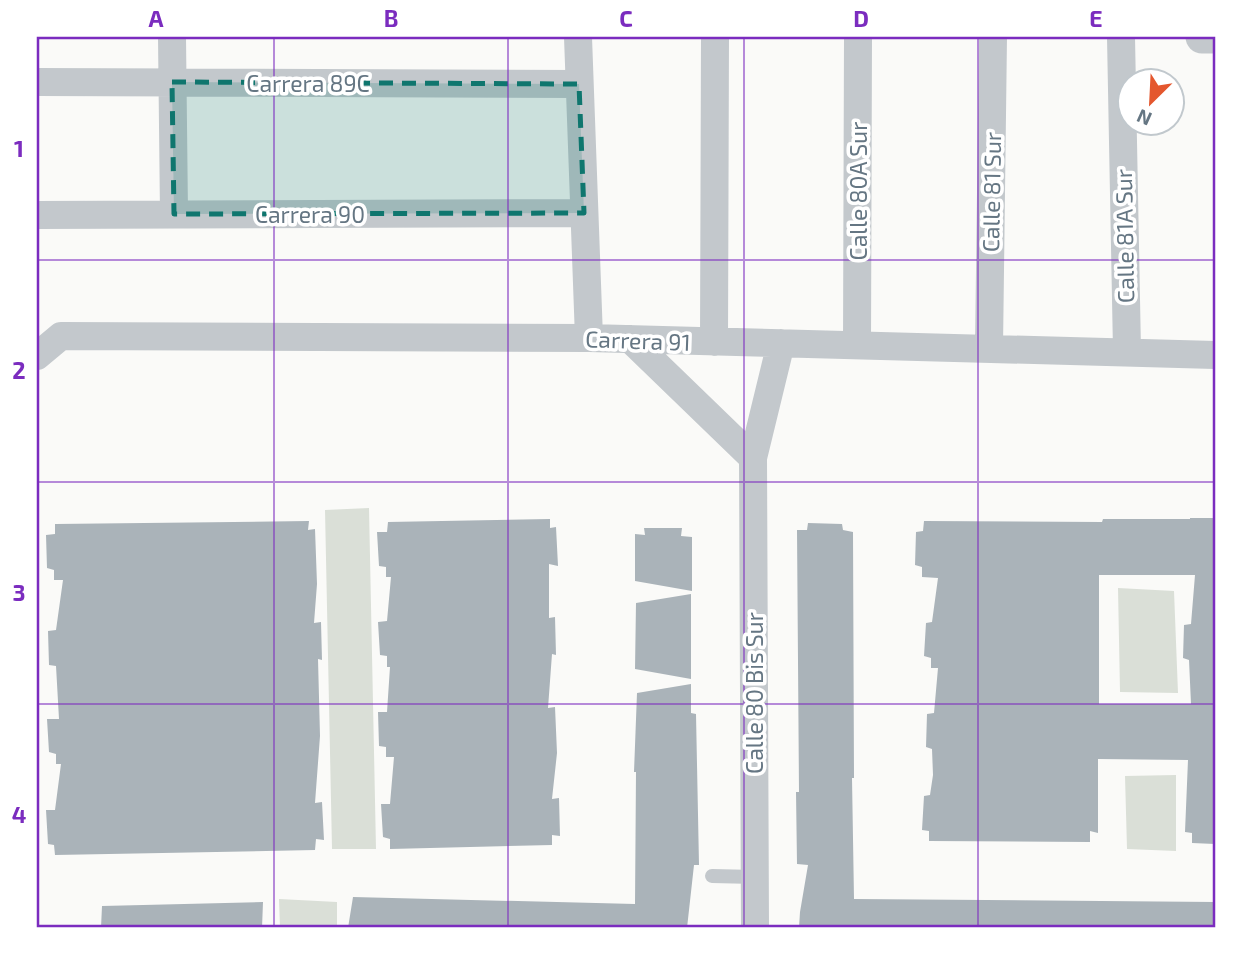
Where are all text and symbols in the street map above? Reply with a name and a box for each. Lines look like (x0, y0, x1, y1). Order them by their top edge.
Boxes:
text: A (148, 4, 164, 32)
text: B (384, 4, 398, 32)
text: C (619, 4, 633, 32)
text: D (853, 4, 869, 32)
text: E (1089, 4, 1103, 32)
north arrow (1116, 66, 1186, 136)
street label: Carrera 89C (246, 69, 370, 97)
text: N (1133, 105, 1155, 131)
street label: Calle 80A Sur (844, 122, 872, 260)
street label: Calle 81 Sur (976, 132, 1006, 252)
text: 1 (14, 134, 24, 162)
street label: Calle 81A Sur (1109, 169, 1139, 303)
street label: Carrera 90 (255, 200, 365, 228)
street label: Carrera 91 (585, 324, 691, 356)
text: 2 (12, 356, 26, 384)
text: 3 (12, 578, 26, 606)
street label: Calle 80 Bis Sur (740, 612, 768, 774)
text: 4 (12, 800, 26, 828)

